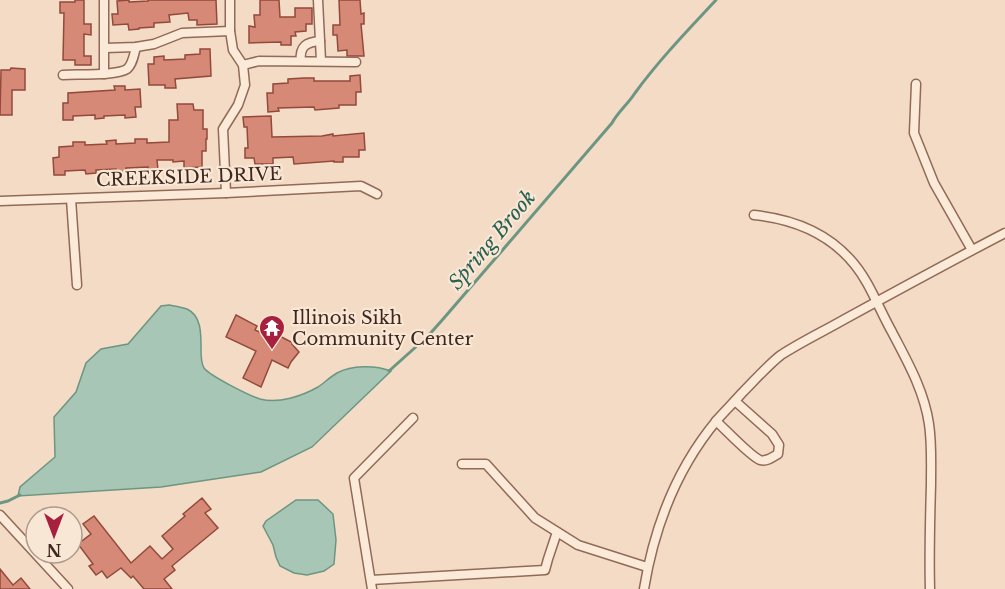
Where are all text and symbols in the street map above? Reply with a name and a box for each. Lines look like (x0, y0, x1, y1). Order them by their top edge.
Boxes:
street label: CREEKSIDE DRIVE (96, 163, 282, 191)
water label: Spring Brook (444, 185, 540, 295)
place label: Illinois Sikh Community Center (292, 307, 474, 350)
temple icon: Illinois Sikh Community Center (257, 313, 287, 351)
north arrow (24, 505, 84, 565)
text: N (46, 540, 62, 560)

